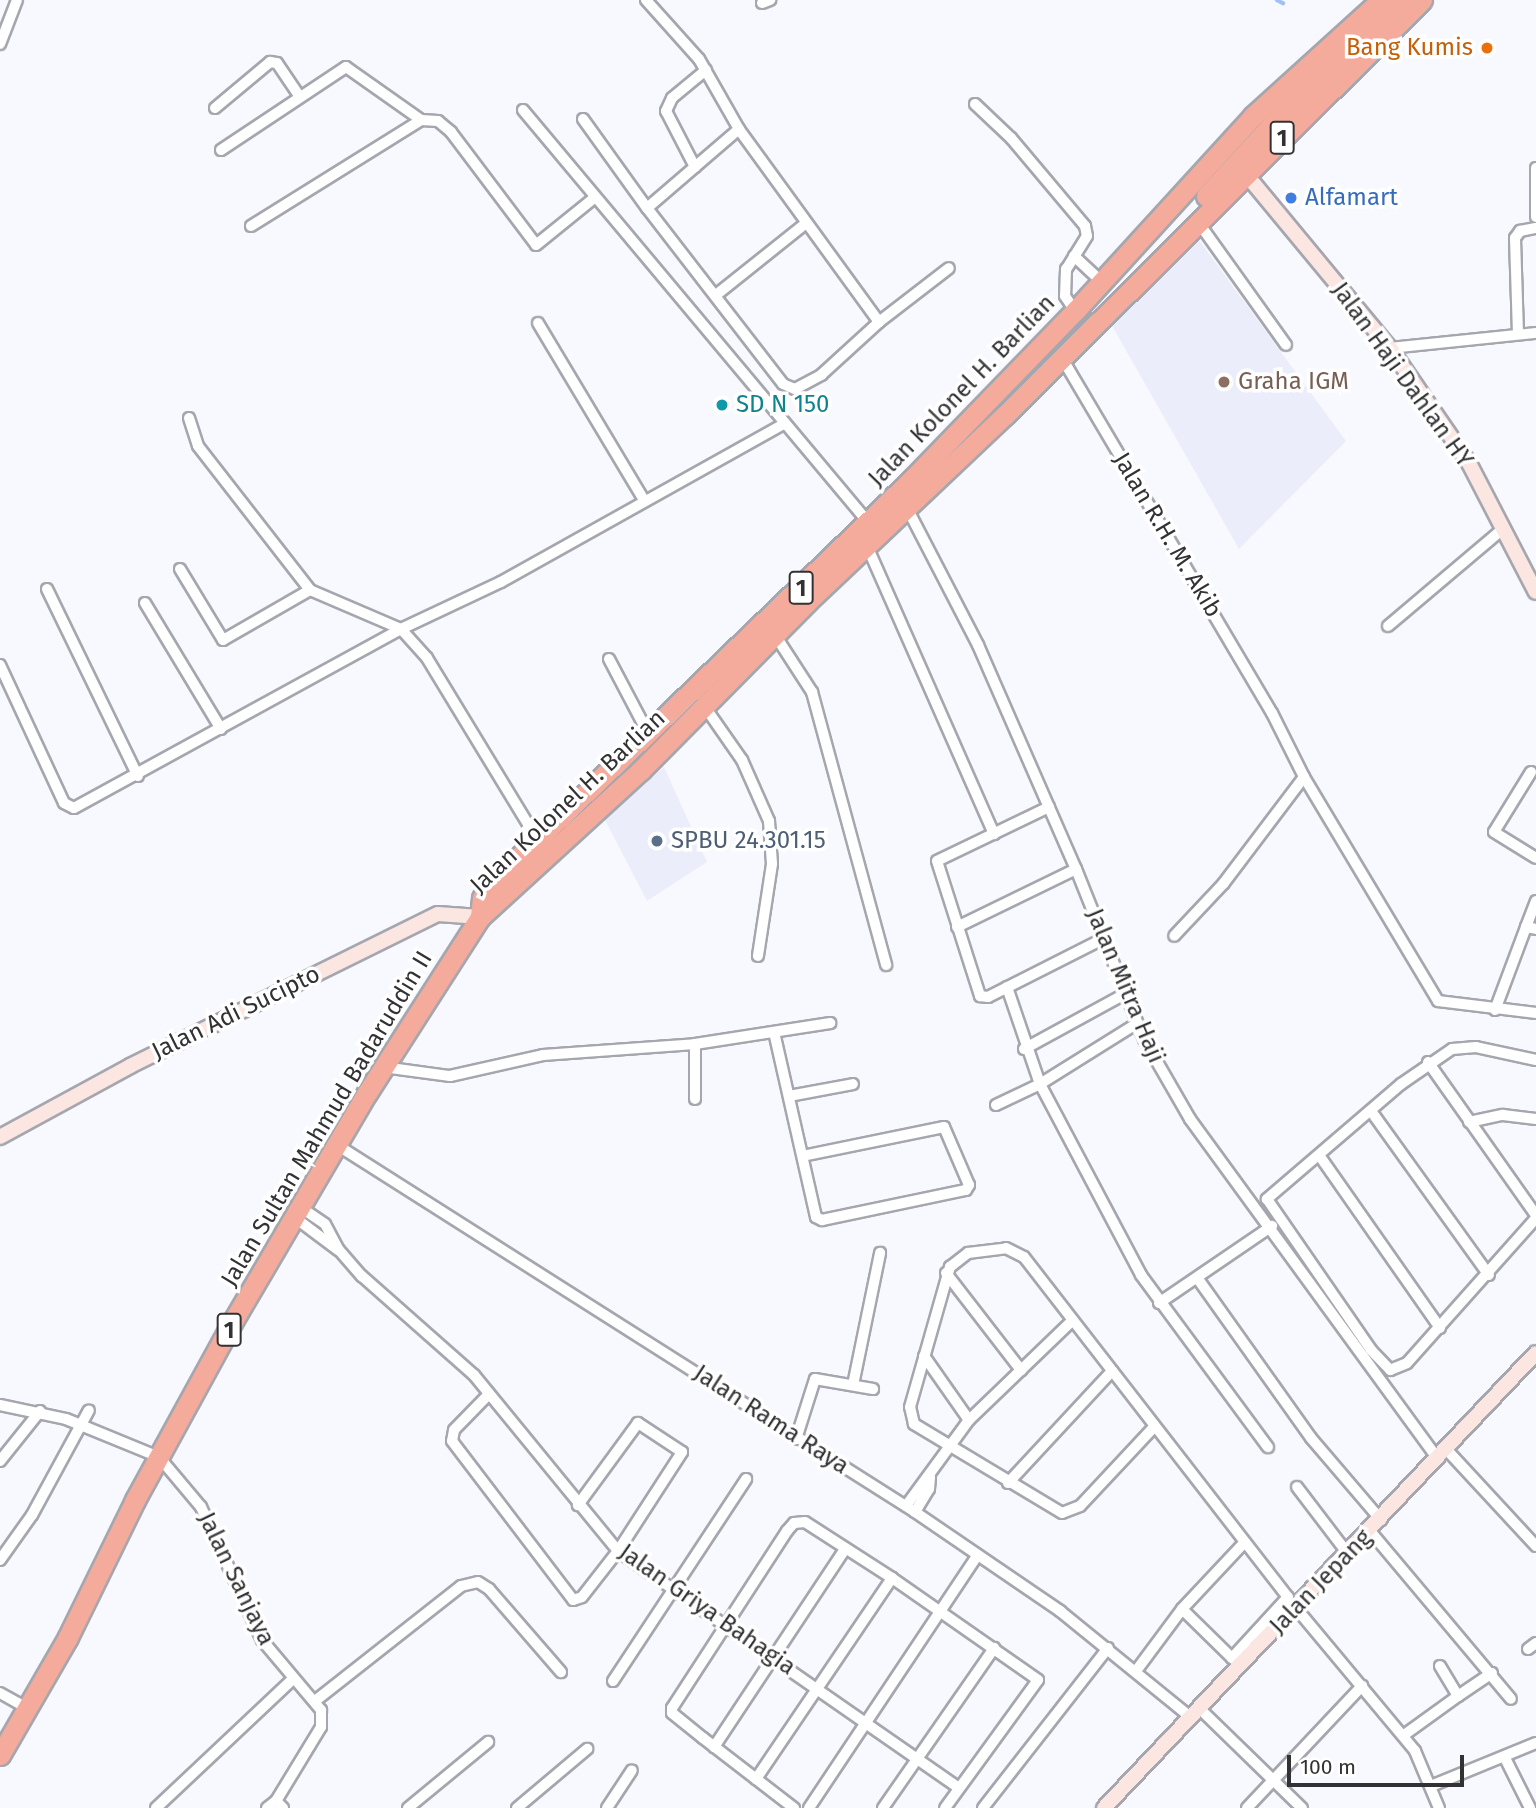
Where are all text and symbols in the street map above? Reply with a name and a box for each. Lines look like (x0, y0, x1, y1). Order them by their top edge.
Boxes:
place label: Bang Kumis (1346, 34, 1473, 62)
marker: Bang Kumis (1479, 40, 1495, 56)
road number: 1 (1268, 119, 1296, 158)
place label: Alfamart (1305, 184, 1398, 212)
marker: Alfamart (1283, 190, 1299, 206)
street label: Jalan Haji Dahlan HY (1325, 277, 1479, 473)
street label: Jalan Kolonel H. Barlian (863, 289, 1061, 493)
place label: Graha IGM (1238, 368, 1349, 396)
marker: Graha IGM (1216, 374, 1232, 390)
place label: SD N 150 (736, 391, 829, 419)
marker: SD N 150 (714, 397, 730, 413)
street label: Jalan R.H. M. Akib (1106, 447, 1228, 623)
road number: 1 (787, 568, 815, 608)
street label: Jalan Kolonel H. Barlian (465, 704, 671, 900)
place label: SPBU 24.301.15 (671, 827, 826, 855)
marker: SPBU 24.301.15 (649, 833, 665, 849)
street label: Jalan Mitra Haji (1079, 904, 1171, 1068)
street label: Jalan Sultan Mahmud Badaruddin II (215, 946, 439, 1292)
street label: Jalan Adi Sucipto (147, 960, 325, 1066)
road number: 1 (215, 1310, 243, 1350)
street label: Jalan Rama Raya (688, 1359, 854, 1481)
street label: Jalan Sanjaya (191, 1508, 281, 1650)
street label: Jalan Jepang (1264, 1524, 1378, 1640)
street label: Jalan Griya Bahagia (613, 1538, 801, 1682)
scale bar (1291, 1742, 1468, 1786)
text: 100 m (1300, 1754, 1356, 1780)

